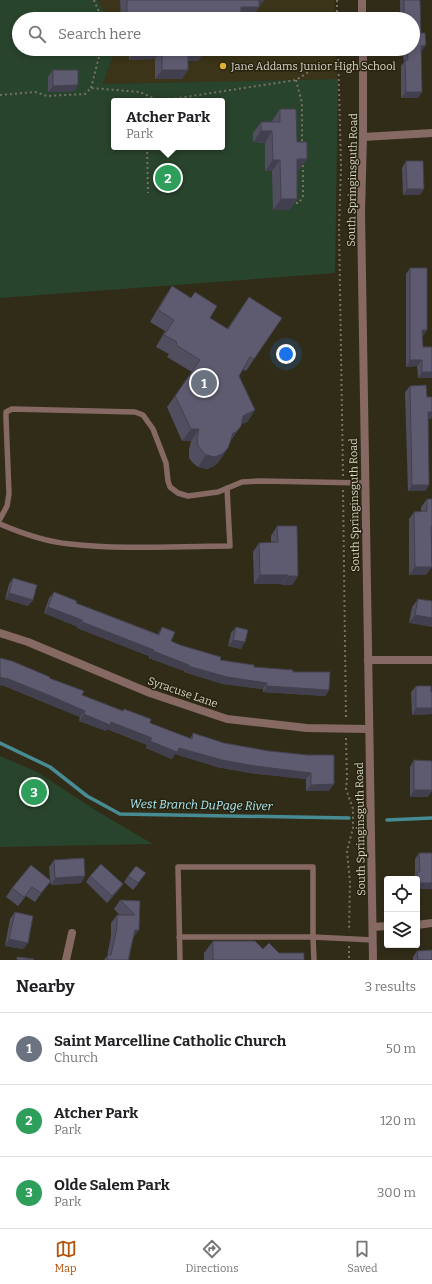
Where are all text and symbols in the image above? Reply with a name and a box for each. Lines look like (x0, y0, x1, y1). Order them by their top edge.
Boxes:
search box (12, 12, 420, 56)
icon: search (26, 23, 48, 45)
text: Search here (58, 25, 141, 43)
place label: Jane Addams Junior High School (230, 60, 396, 73)
marker: Jane Addams Junior High School (218, 61, 228, 71)
popup (111, 98, 225, 150)
text: Atcher Park (126, 108, 210, 126)
street label: South Springinsguth Road (345, 113, 360, 247)
text: Park (126, 126, 153, 141)
pin: 2 (155, 163, 181, 193)
your location (276, 344, 296, 364)
pin: 1 (191, 368, 217, 398)
street label: South Springinsguth Road (347, 438, 362, 572)
street label: Syracuse Lane (146, 674, 220, 711)
street label: South Springinsguth Road (353, 762, 368, 896)
pin: 3 (21, 777, 47, 807)
water label: West Branch DuPage River (129, 797, 274, 813)
map controls (384, 876, 420, 948)
button: locate (384, 876, 420, 912)
button: layers (384, 912, 420, 948)
text: Nearby (16, 976, 75, 997)
text: 3 results (365, 979, 416, 994)
text: Saint Marcelline Catholic Church (54, 1032, 286, 1050)
text: 1 (26, 1041, 32, 1056)
text: 50 m (386, 1041, 416, 1056)
text: Church (54, 1050, 98, 1065)
text: Atcher Park (54, 1104, 138, 1122)
text: 2 (25, 1113, 33, 1128)
text: 120 m (380, 1113, 416, 1128)
text: Park (54, 1122, 81, 1137)
text: Olde Salem Park (54, 1176, 170, 1194)
text: 3 (25, 1185, 33, 1200)
text: 300 m (377, 1185, 416, 1200)
text: Park (54, 1194, 81, 1209)
tab: Map (54, 1238, 77, 1275)
tab: Directions (186, 1238, 238, 1275)
tab: Saved (347, 1238, 378, 1275)

